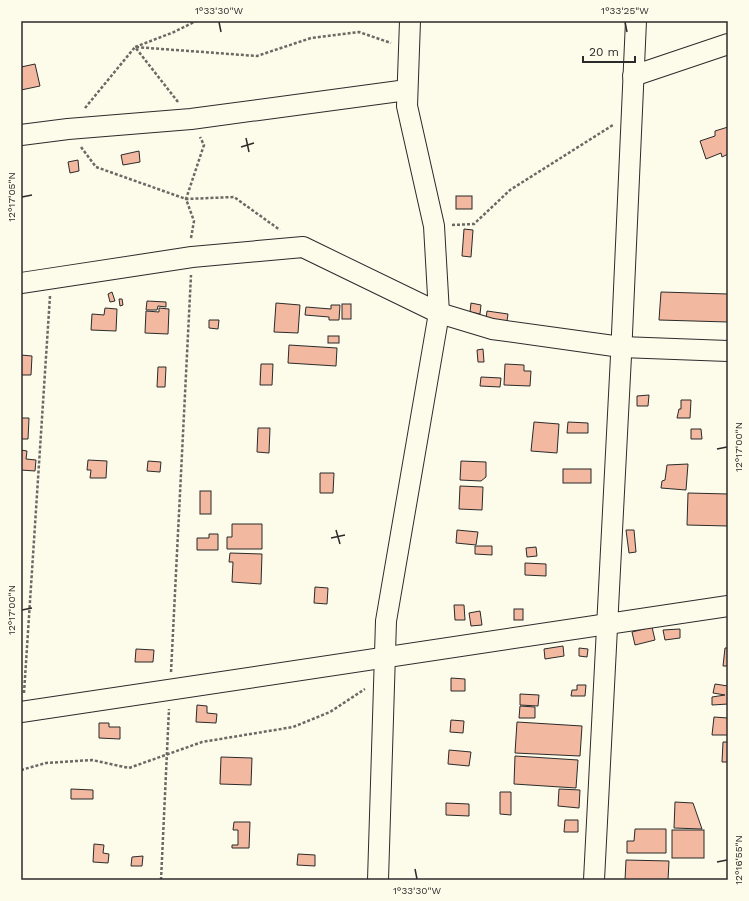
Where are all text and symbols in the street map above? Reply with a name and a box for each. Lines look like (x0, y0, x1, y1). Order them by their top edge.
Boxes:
text: 1°33'30"W (195, 5, 243, 16)
text: 1°33'25"W (601, 5, 649, 16)
scale bar (583, 38, 635, 64)
text: 20 m (589, 45, 619, 59)
text: 12°17'05"N (6, 172, 17, 222)
text: 12°17'00"N (733, 422, 744, 472)
text: 12°17'00"N (6, 585, 17, 635)
text: 12°16'55"N (733, 835, 744, 885)
text: 1°33'30"W (393, 885, 441, 896)

